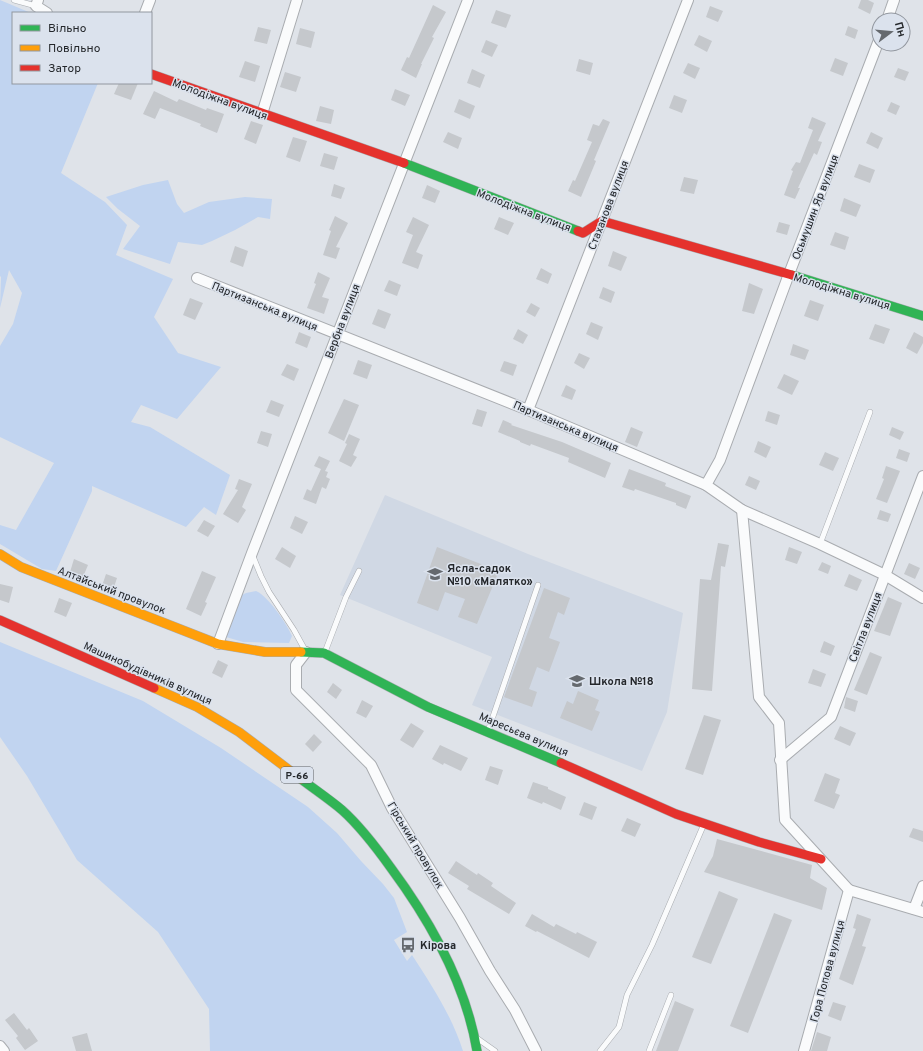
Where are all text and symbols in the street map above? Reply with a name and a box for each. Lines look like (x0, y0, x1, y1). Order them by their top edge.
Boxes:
legend (12, 12, 152, 84)
north arrow (871, 12, 911, 52)
text: Пн (891, 20, 908, 39)
text: Вільно (48, 21, 87, 37)
text: Повільно (48, 41, 101, 57)
text: Затор (48, 61, 81, 77)
street label: Молодіжна вулиця (170, 76, 269, 124)
street label: Осьмушин Яр вулиця (789, 153, 842, 262)
street label: Стаханова вулиця (585, 159, 632, 252)
street label: Молодіжна вулиця (474, 186, 573, 235)
street label: Молодіжна вулиця (792, 271, 892, 313)
street label: Партизанська вулиця (210, 279, 320, 335)
street label: Вербна вулиця (322, 282, 364, 361)
street label: Партизанська вулиця (511, 398, 620, 455)
place label: Ясла-садок №10 «Малятко» (447, 562, 533, 589)
street label: Алтайський провулок (56, 564, 168, 618)
school or university icon: Ясла-садок №10 «Малятко» (426, 565, 444, 583)
street label: Світла вулиця (846, 590, 886, 664)
street label: Машинобудівників вулиця (81, 639, 214, 709)
school or university icon: Школа №18 (568, 672, 586, 690)
place label: Школа №18 (589, 675, 654, 689)
street label: Маресьєва вулиця (477, 710, 571, 760)
road number: Р-66 (281, 767, 313, 783)
street label: Гірський провулок (384, 800, 447, 891)
street label: Гора Попова вулиця (808, 919, 848, 1024)
bus stop icon: Кірова (399, 936, 417, 954)
place label: Кірова (420, 939, 456, 953)

